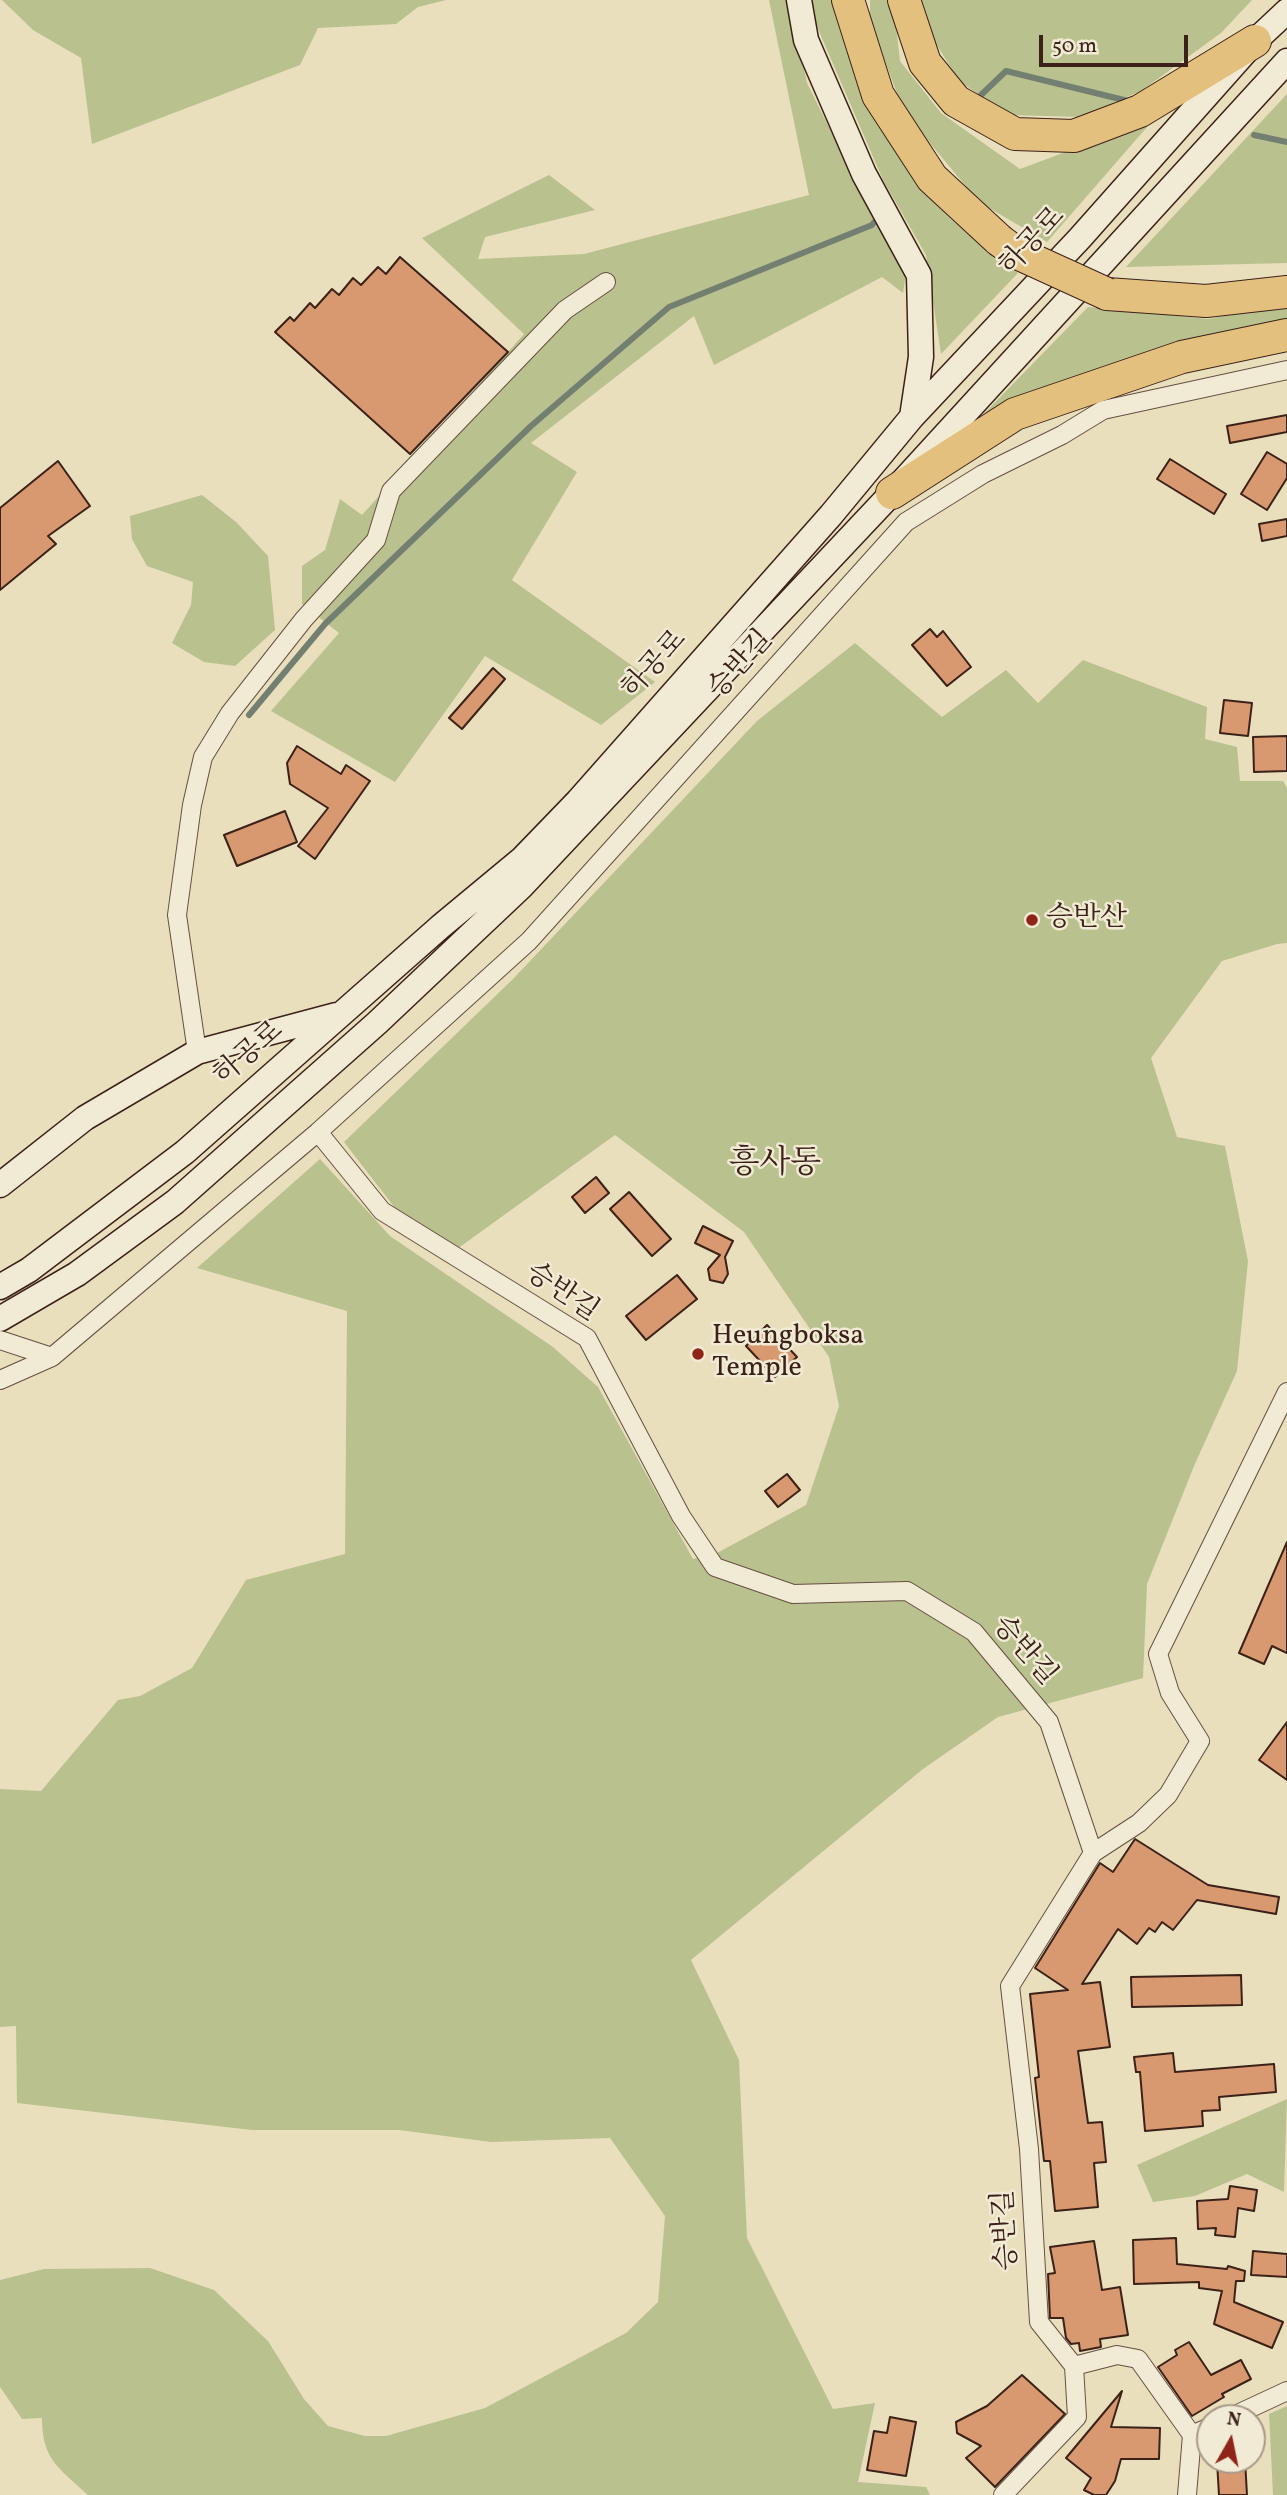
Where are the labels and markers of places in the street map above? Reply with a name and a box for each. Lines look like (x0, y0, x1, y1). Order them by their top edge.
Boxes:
place label: 승반산 (1046, 903, 1127, 937)
marker: 승반산 (1024, 912, 1040, 928)
place label: Heungboksa Temple (712, 1321, 864, 1387)
marker: Heungboksa Temple (690, 1346, 706, 1362)

